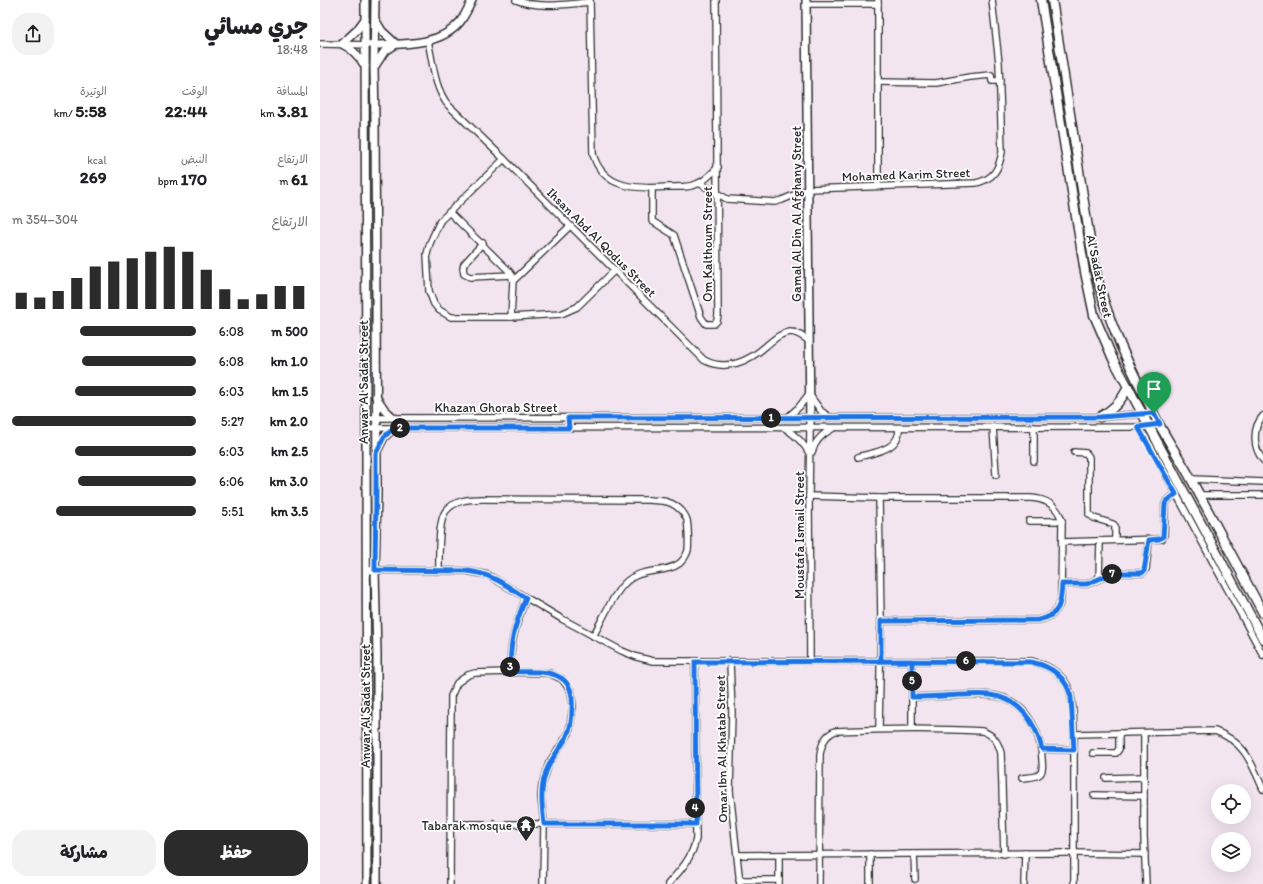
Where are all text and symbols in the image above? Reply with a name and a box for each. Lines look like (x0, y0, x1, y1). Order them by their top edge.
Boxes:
button: share (12, 13, 54, 55)
text: جري مسائي (204, 13, 308, 40)
text: 18:48 (277, 42, 308, 57)
text: الوتيرة (80, 85, 107, 98)
text: الوقت (182, 85, 207, 98)
text: المسافة (277, 85, 308, 98)
text: 5:58 (75, 101, 107, 121)
text: 22:44 (165, 101, 207, 121)
text: 3.81 (277, 101, 308, 121)
text: /km (54, 107, 75, 120)
text: km (260, 107, 277, 120)
street label: Gamal Al Din Al Afghany Street (789, 126, 804, 302)
text: النبض (181, 153, 207, 166)
text: الارتفاع (277, 153, 308, 166)
text: kcal (87, 154, 107, 167)
street label: Mohamed Karim Street (841, 165, 971, 184)
text: 269 (80, 167, 107, 187)
text: 170 (181, 169, 207, 189)
text: 61 (291, 169, 308, 189)
text: bpm (158, 175, 181, 188)
text: m (279, 175, 291, 188)
street label: Ihsan Abd Al Qodus Street (544, 185, 659, 300)
street label: Om Kalthoum Street (700, 186, 715, 302)
text: 304–354 m (12, 212, 78, 227)
text: الارتفاع (272, 214, 308, 229)
street label: Al Sadat Street (1083, 233, 1116, 319)
street label: Anwar Al Sadat Street (356, 320, 371, 444)
text: 6:08 (219, 324, 244, 339)
text: 500 m (271, 324, 308, 339)
text: 6:08 (219, 354, 244, 369)
text: 1.0 km (271, 354, 308, 369)
pin (1137, 372, 1171, 413)
icon: arrive (1143, 378, 1165, 400)
text: 6:03 (219, 384, 244, 399)
text: 1.5 km (272, 384, 308, 399)
street label: Khazan Ghorab Street (434, 400, 558, 415)
pin: 1 (761, 408, 781, 428)
text: 1 (768, 411, 774, 424)
text: 5:27 (221, 414, 244, 429)
text: 2.0 km (270, 414, 308, 429)
pin: 2 (390, 418, 410, 438)
text: 2 (397, 421, 403, 434)
text: 6:03 (219, 444, 244, 459)
text: 2.5 km (271, 444, 308, 459)
street label: Moustafa Ismail Street (792, 471, 807, 599)
text: 6:06 (219, 474, 244, 489)
text: 3.0 km (270, 474, 308, 489)
text: 5:51 (221, 504, 244, 519)
text: 3.5 km (271, 504, 308, 519)
pin: 7 (1102, 564, 1122, 584)
text: 7 (1109, 567, 1115, 580)
street label: Anwar Al Sadat Street (358, 644, 373, 768)
pin: 6 (956, 651, 976, 671)
text: 6 (963, 654, 969, 667)
pin: 3 (500, 657, 520, 677)
text: 3 (507, 660, 513, 673)
pin: 5 (902, 671, 922, 691)
text: 5 (909, 674, 915, 687)
street label: Omar Ibn Al Khatab Street (713, 675, 730, 823)
map controls (1211, 784, 1251, 872)
button: locate (1211, 784, 1251, 824)
pin: 4 (685, 798, 705, 818)
text: 4 (692, 801, 698, 814)
temple icon: Tabarak mosque (515, 814, 537, 842)
place label: Tabarak mosque (421, 818, 512, 833)
button: مشاركة (12, 830, 156, 876)
button: حفظ (164, 830, 308, 876)
button: layers (1211, 832, 1251, 872)

